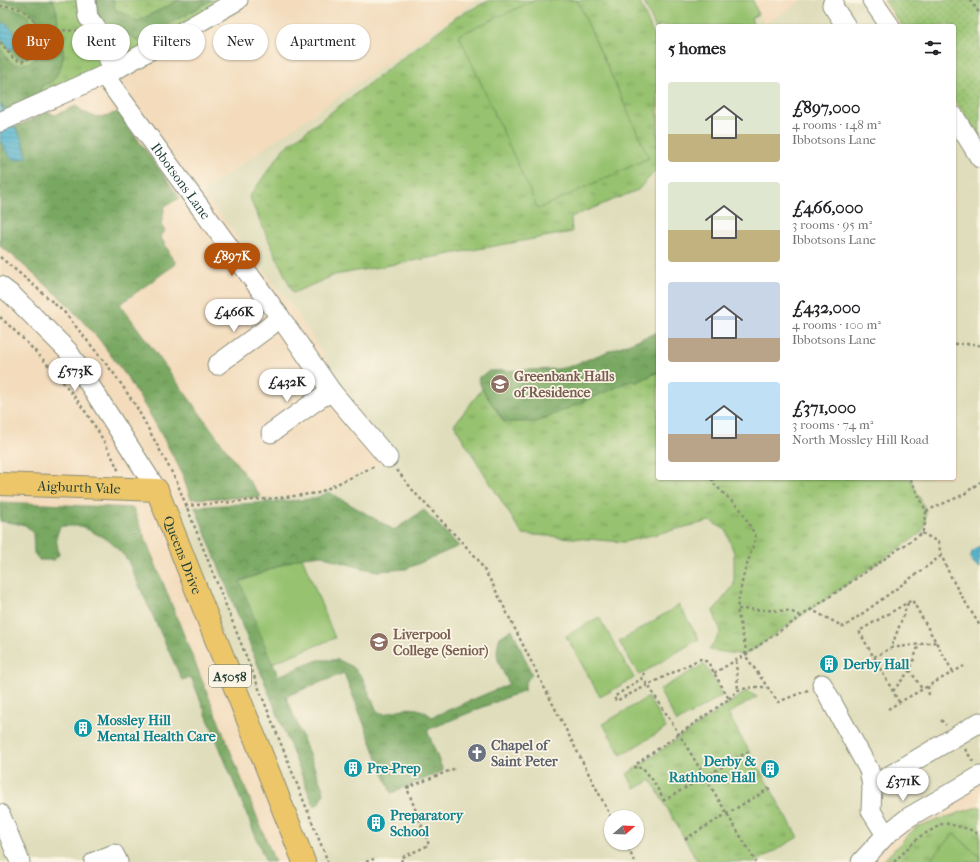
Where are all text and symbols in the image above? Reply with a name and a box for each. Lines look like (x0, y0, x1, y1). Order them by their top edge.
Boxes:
chip: Buy (12, 24, 64, 60)
chip: Rent (72, 24, 130, 60)
chip: Filters (138, 24, 205, 60)
chip: New (213, 24, 268, 60)
chip: Apartment (276, 24, 370, 60)
icon: filters (922, 37, 944, 59)
text: 5 homes (668, 38, 726, 58)
text: £897,000 (792, 97, 860, 117)
icon: home (700, 98, 748, 146)
text: 4 rooms · 148 m² (792, 117, 881, 132)
text: Ibbotsons Lane (792, 132, 876, 147)
street label: Ibbotsons Lane (148, 139, 215, 223)
text: £466,000 (792, 197, 863, 217)
icon: home (700, 198, 748, 246)
text: 3 rooms · 95 m² (792, 217, 872, 232)
text: Ibbotsons Lane (792, 232, 876, 247)
pin: £897K (204, 243, 260, 277)
text: £897K (213, 248, 251, 263)
text: £432,000 (792, 297, 861, 317)
icon: home (700, 298, 748, 346)
pin: £466K (206, 299, 262, 333)
text: £466K (214, 304, 254, 319)
text: 4 rooms · 100 m² (792, 317, 881, 332)
text: Ibbotsons Lane (792, 332, 876, 347)
pin: £573K (47, 358, 103, 392)
text: £573K (57, 363, 93, 378)
place label: Greenbank Halls of Residence (514, 368, 615, 401)
pin: £432K (259, 369, 315, 403)
school or university icon: Greenbank Halls of Residence (489, 373, 511, 395)
text: £432K (268, 374, 306, 389)
text: £371,000 (792, 397, 856, 417)
icon: home (700, 398, 748, 446)
text: 3 rooms · 74 m² (792, 417, 873, 432)
text: North Mossley Hill Road (792, 432, 929, 447)
street label: Aigburth Vale (36, 477, 121, 497)
street label: Queens Drive (160, 513, 206, 597)
place label: Liverpool College (Senior) (393, 626, 489, 659)
school or university icon: Liverpool College (Senior) (368, 631, 390, 653)
building icon: Derby Hall (818, 653, 840, 675)
place label: Derby Hall (843, 656, 909, 673)
road number: A5058 (209, 665, 251, 687)
place label: Mossley Hill Mental Health Care (96, 712, 216, 745)
building icon: Mossley Hill Mental Health Care (72, 717, 94, 739)
place label: Chapel of Saint Peter (491, 737, 559, 770)
church icon: Chapel of Saint Peter (466, 742, 488, 764)
place label: Derby & Rathbone Hall (669, 753, 757, 786)
building icon: Pre-Prep (342, 757, 364, 779)
building icon: Derby & Rathbone Hall (759, 758, 781, 780)
place label: Pre-Prep (367, 760, 421, 777)
pin: £371K (875, 768, 931, 802)
text: £371K (886, 773, 920, 788)
place label: Preparatory School (390, 807, 465, 840)
north arrow (604, 810, 644, 850)
map controls (604, 810, 644, 850)
building icon: Preparatory School (365, 812, 387, 834)

